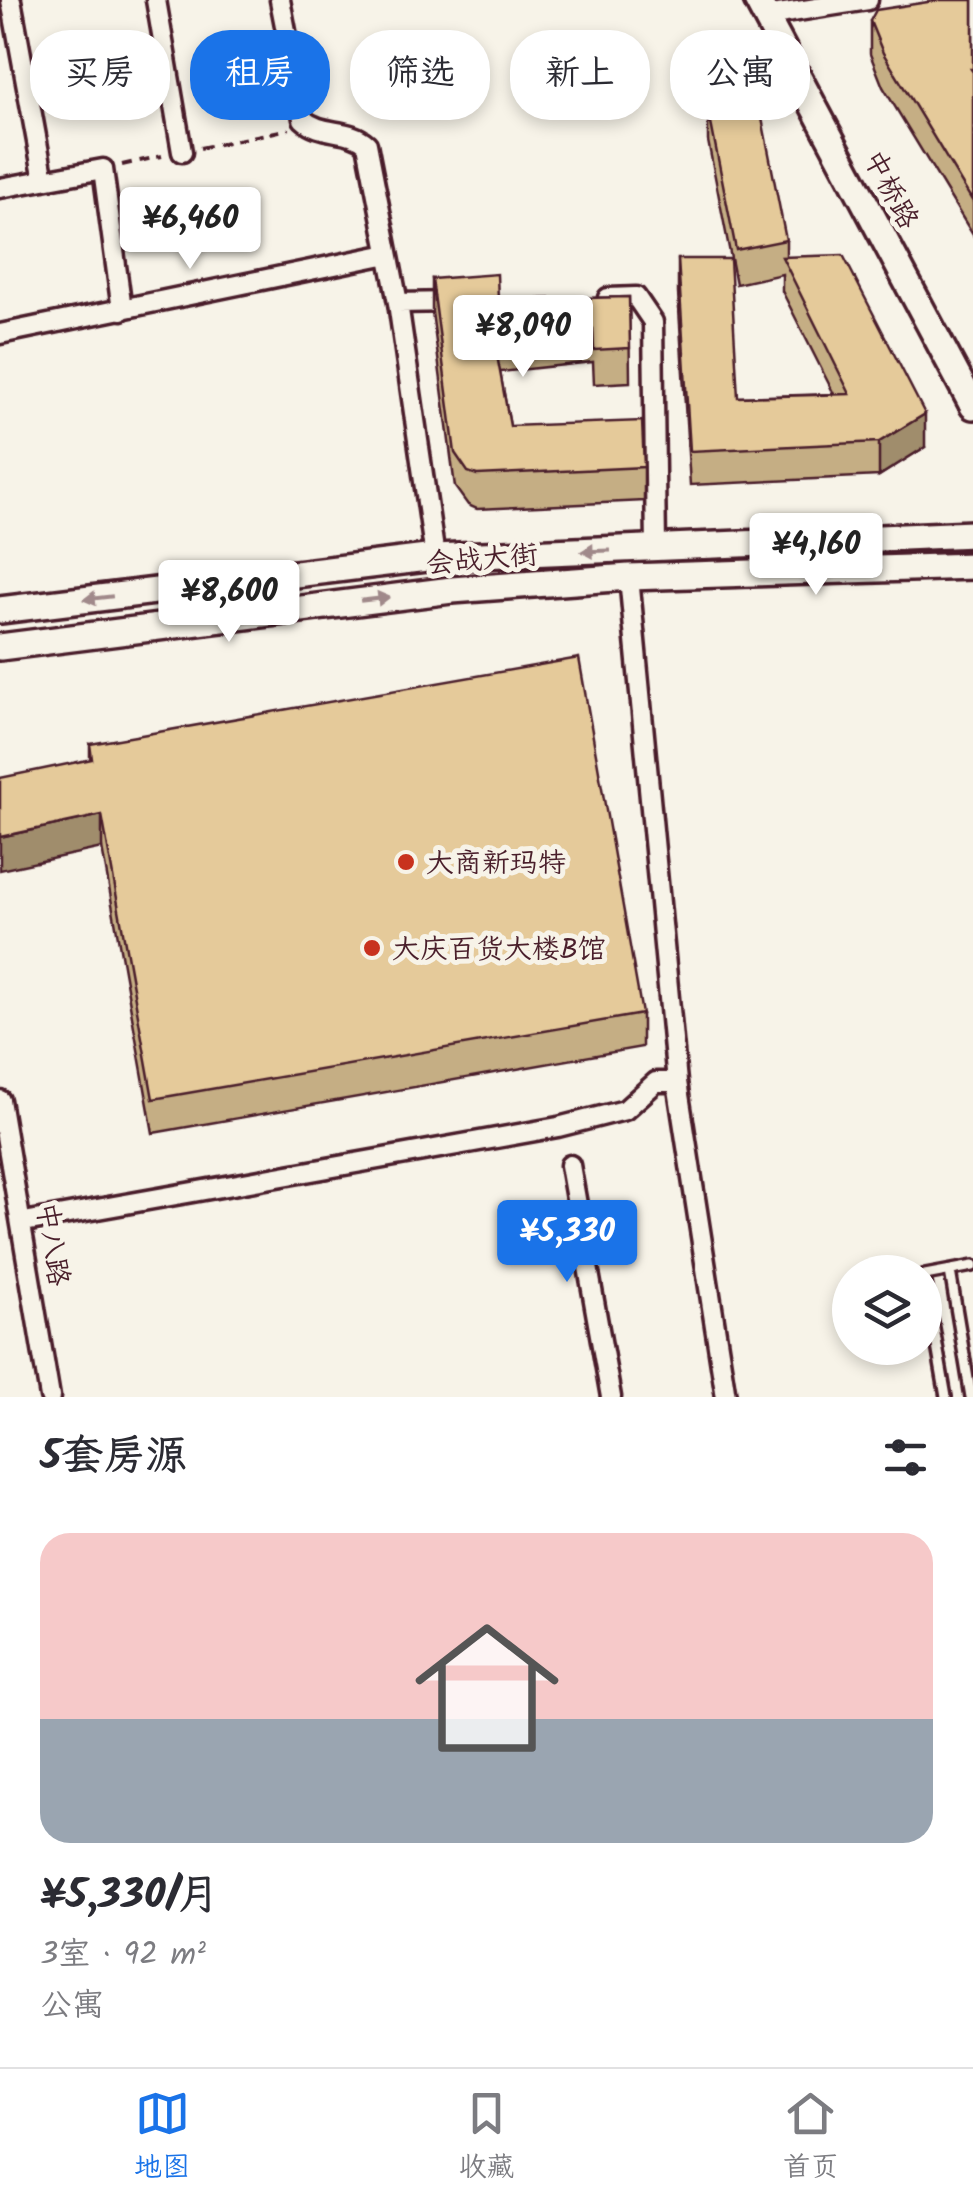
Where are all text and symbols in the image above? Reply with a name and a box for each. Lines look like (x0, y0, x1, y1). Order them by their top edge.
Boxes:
chip: 买房 (30, 30, 170, 120)
chip: 租房 (190, 30, 330, 120)
chip: 筛选 (350, 30, 490, 120)
chip: 新上 (510, 30, 650, 120)
chip: 公寓 (670, 30, 810, 120)
street label: 中桥路 (850, 143, 929, 238)
pin: ¥6,460 (109, 187, 271, 272)
text: ¥6,460 (142, 194, 238, 245)
pin: ¥8,090 (442, 295, 604, 380)
text: ¥8,090 (475, 302, 571, 353)
pin: ¥4,160 (735, 513, 897, 598)
text: ¥4,160 (772, 520, 860, 571)
street label: 会战大街 (424, 533, 540, 588)
one-way arrow (579, 543, 611, 559)
pin: ¥8,600 (148, 560, 310, 645)
text: ¥8,600 (180, 567, 278, 618)
one-way arrow (82, 590, 114, 606)
one-way arrow (359, 591, 391, 607)
place label: 大商新玛特 (426, 842, 566, 887)
marker: 大商新玛特 (395, 851, 417, 873)
place label: 大庆百货大楼B馆 (392, 928, 606, 973)
marker: 大庆百货大楼B馆 (361, 937, 383, 959)
street label: 中八路 (23, 1199, 80, 1289)
pin: ¥5,330 (486, 1200, 648, 1285)
text: ¥5,330 (519, 1207, 615, 1258)
map controls (832, 1255, 942, 1365)
button: layers (832, 1255, 942, 1365)
text: 5套房源 (40, 1424, 187, 1491)
icon: filters (878, 1430, 933, 1485)
icon: home (397, 1598, 577, 1778)
text: ¥5,330/月 (40, 1863, 219, 1930)
text: 3室 · 92 m² (40, 1930, 206, 1981)
text: 公寓 (40, 1981, 104, 2032)
tab: 地图 (134, 2086, 190, 2191)
tab: 收藏 (458, 2086, 515, 2191)
tab: 首页 (783, 2086, 839, 2191)

